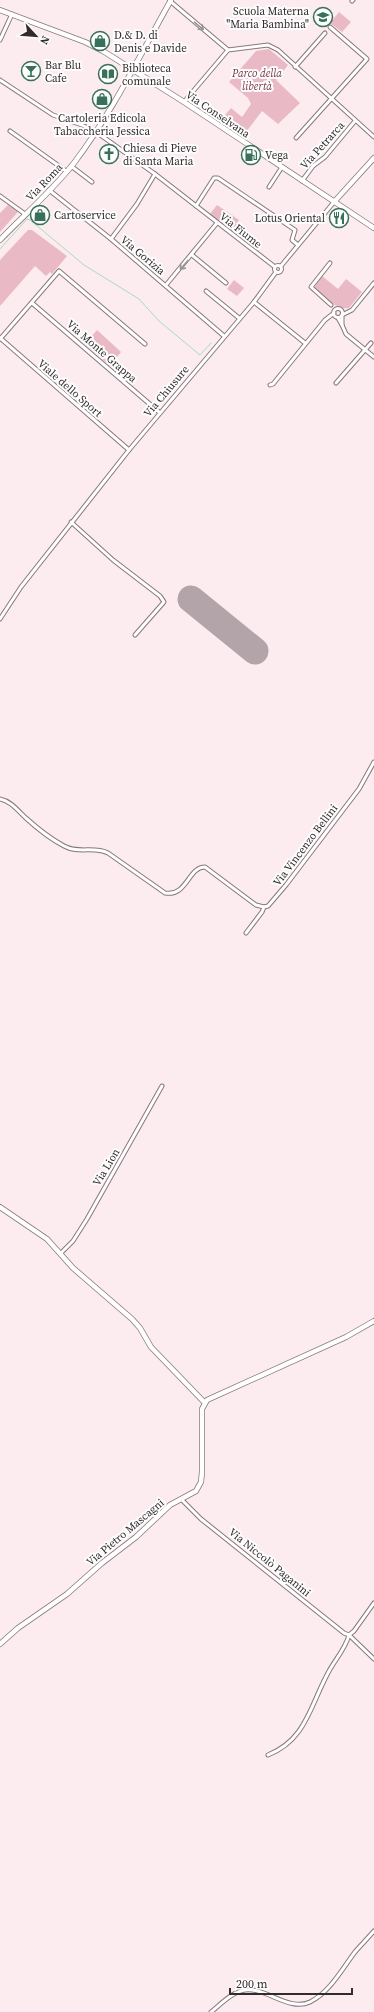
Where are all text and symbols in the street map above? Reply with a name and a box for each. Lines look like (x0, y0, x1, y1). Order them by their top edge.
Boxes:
place label: Scuola Materna "Maria Bambina" (226, 4, 309, 32)
school or university icon: Scuola Materna "Maria Bambina" (312, 6, 334, 28)
north arrow (16, 16, 56, 56)
one-way arrow (194, 21, 204, 30)
place label: D.& D. di Denis e Davide (114, 28, 187, 56)
shop icon: D.& D. di Denis e Davide (89, 30, 111, 52)
text: N (36, 33, 53, 47)
place label: Bar Blu Cafe (45, 58, 82, 86)
bar icon: Bar Blu Cafe (20, 60, 42, 82)
place label: Biblioteca comunale (122, 61, 171, 89)
library icon: Biblioteca comunale (97, 63, 119, 85)
park label: Parco della libertà (231, 66, 282, 94)
street label: Via Conselvana (183, 87, 253, 142)
shop icon: Cartoleria Edicola Tabaccheria Jessica (91, 88, 113, 110)
place label: Cartoleria Edicola Tabaccheria Jessica (54, 111, 150, 139)
street label: Via Petrarca (297, 118, 348, 172)
place label: Chiesa di Pieve di Santa Maria (123, 141, 197, 169)
church icon: Chiesa di Pieve di Santa Maria (98, 143, 120, 165)
fuel station icon: Vega (240, 144, 262, 166)
place label: Vega (265, 148, 289, 163)
street label: Via Roma (23, 160, 66, 205)
shop icon: Cartoservice (29, 204, 51, 226)
restaurant icon: Lotus Oriental (328, 207, 350, 229)
place label: Cartoservice (54, 208, 116, 223)
street label: Via Fiume (216, 209, 265, 252)
place label: Lotus Oriental (255, 211, 325, 226)
street label: Via Gorizia (117, 232, 168, 279)
one-way arrow (180, 259, 189, 270)
street label: Via Monte Grappa (63, 317, 140, 386)
street label: Viale dello Sport (34, 356, 105, 421)
street label: Via Chiusure (140, 362, 193, 420)
street label: Via Vincenzo Bellini (270, 801, 341, 889)
street label: Via Lion (89, 1146, 124, 1189)
street label: Via Pietro Mascagni (83, 1495, 167, 1569)
street label: Via Niccolò Paganini (226, 1525, 314, 1600)
scale bar (230, 1970, 352, 1996)
text: 200 m (236, 1976, 268, 1992)

